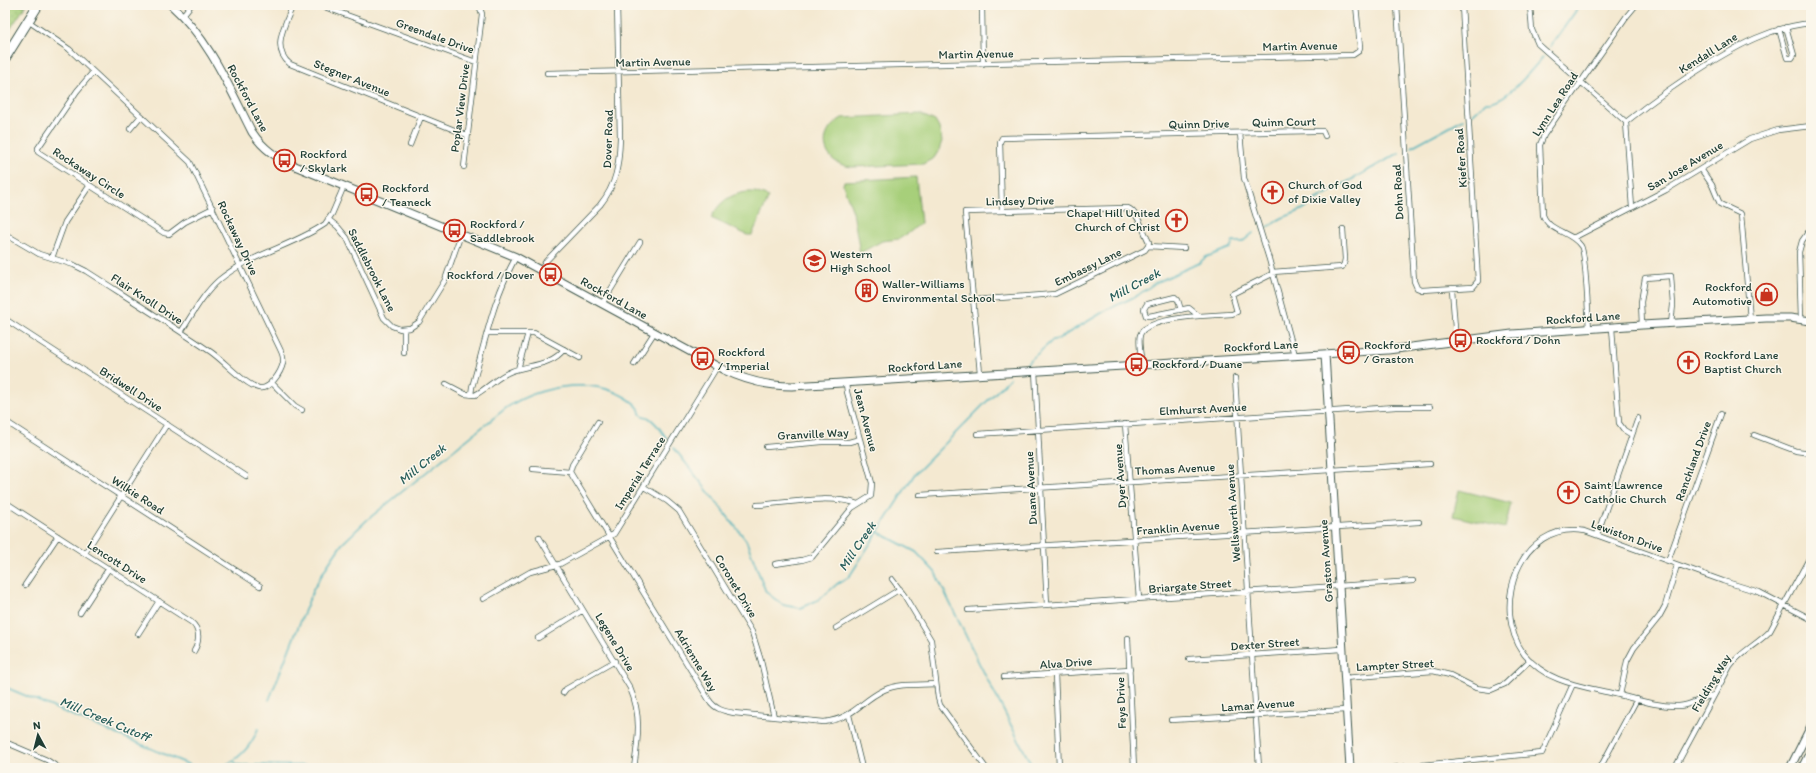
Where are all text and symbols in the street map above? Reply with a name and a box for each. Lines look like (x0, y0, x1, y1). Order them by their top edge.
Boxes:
street label: Greendale Drive (394, 15, 476, 57)
street label: Kendall Lane (1676, 29, 1740, 77)
street label: Martin Avenue (1262, 38, 1338, 54)
street label: Martin Avenue (938, 46, 1014, 62)
street label: Martin Avenue (615, 54, 691, 70)
street label: Stegner Avenue (312, 56, 393, 100)
street label: Rockford Lane (224, 62, 272, 134)
street label: Poplar View Drive (448, 63, 472, 153)
street label: Lynn Lea Road (1529, 69, 1581, 139)
street label: Dover Road (600, 109, 616, 169)
street label: Quinn Court (1252, 114, 1317, 130)
street label: Quinn Drive (1168, 116, 1230, 132)
street label: Kiefer Road (1452, 127, 1470, 188)
street label: San Jose Avenue (1645, 138, 1726, 194)
street label: Rockaway Circle (50, 144, 128, 202)
place label: Rockford / Skylark (300, 147, 347, 175)
bus stop icon: Rockford / Skylark (271, 148, 297, 174)
street label: Dohn Road (1390, 163, 1406, 220)
place label: Church of God of Dixie Valley (1288, 178, 1363, 206)
church icon: Church of God of Dixie Valley (1260, 179, 1286, 205)
place label: Rockford / Teaneck (382, 181, 432, 209)
bus stop icon: Rockford / Teaneck (353, 182, 379, 208)
street label: Lindsey Drive (986, 193, 1055, 209)
street label: Rockaway Drive (215, 199, 261, 278)
place label: Chapel Hill United Church of Christ (1067, 206, 1161, 234)
church icon: Chapel Hill United Church of Christ (1163, 207, 1189, 233)
place label: Rockford / Saddlebrook (470, 217, 535, 245)
bus stop icon: Rockford / Saddlebrook (441, 218, 467, 244)
street label: Saddlebrook Lane (345, 226, 399, 314)
street label: Embassy Lane (1052, 245, 1124, 289)
place label: Western High School (830, 247, 891, 275)
school or university icon: Western High School (801, 248, 827, 274)
bus stop icon: Rockford / Dover (537, 262, 563, 288)
water label: Mill Creek (1106, 265, 1164, 305)
place label: Rockford / Dover (447, 268, 534, 282)
street label: Flair Knoll Drive (108, 271, 186, 328)
street label: Rockford Lane (578, 274, 650, 322)
place label: Waller-Williams Environmental School (882, 277, 996, 305)
building icon: Waller-Williams Environmental School (853, 278, 879, 304)
place label: Rockford Automotive (1693, 280, 1753, 308)
shop icon: Rockford Automotive (1754, 281, 1780, 307)
street label: Rockford Lane (1545, 308, 1621, 328)
bus stop icon: Rockford / Dohn (1447, 327, 1473, 353)
place label: Rockford / Dohn (1476, 333, 1561, 347)
street label: Rockford Lane (1223, 337, 1299, 355)
place label: Rockford / Graston (1364, 338, 1414, 366)
bus stop icon: Rockford / Graston (1335, 339, 1361, 365)
place label: Rockford / Imperial (718, 345, 770, 373)
bus stop icon: Rockford / Imperial (690, 346, 716, 372)
place label: Rockford Lane Baptist Church (1704, 348, 1782, 376)
church icon: Rockford Lane Baptist Church (1676, 349, 1702, 375)
bus stop icon: Rockford / Duane (1124, 351, 1150, 377)
street label: Rockford Lane (887, 356, 963, 376)
place label: Rockford / Duane (1152, 357, 1243, 371)
street label: Bridwell Drive (97, 363, 165, 415)
street label: Jean Avenue (851, 387, 881, 454)
street label: Elmhurst Avenue (1159, 400, 1247, 418)
street label: Ranchland Drive (1672, 419, 1714, 503)
street label: Granville Way (777, 425, 849, 443)
street label: Imperial Terrace (612, 433, 668, 512)
water label: Mill Creek (395, 440, 450, 488)
street label: Dyer Avenue (1111, 443, 1129, 509)
street label: Duane Avenue (1022, 451, 1040, 525)
street label: Thomas Avenue (1134, 460, 1216, 478)
street label: Wellsworth Avenue (1223, 463, 1243, 563)
street label: Wilkie Road (109, 473, 167, 517)
place label: Saint Lawrence Catholic Church (1584, 478, 1666, 506)
church icon: Saint Lawrence Catholic Church (1556, 479, 1582, 505)
water label: Mill Creek (835, 517, 880, 574)
street label: Lewiston Drive (1589, 517, 1665, 556)
street label: Franklin Avenue (1136, 518, 1220, 538)
street label: Graston Avenue (1316, 519, 1336, 603)
street label: Lencott Drive (85, 538, 150, 587)
street label: Coronet Drive (712, 552, 760, 620)
street label: Briargate Street (1148, 576, 1233, 596)
street label: Legene Drive (592, 610, 638, 674)
street label: Adrienne Way (672, 626, 721, 695)
street label: Dexter Street (1230, 635, 1300, 653)
street label: Fielding Way (1688, 651, 1734, 715)
street label: Alva Drive (1039, 654, 1093, 672)
street label: Lampter Street (1356, 656, 1435, 674)
street label: Feys Drive (1113, 677, 1129, 729)
water label: Mill Creek Cutoff (58, 693, 154, 746)
street label: Lamar Avenue (1221, 695, 1296, 715)
north arrow (18, 715, 58, 755)
text: N (32, 719, 41, 732)

